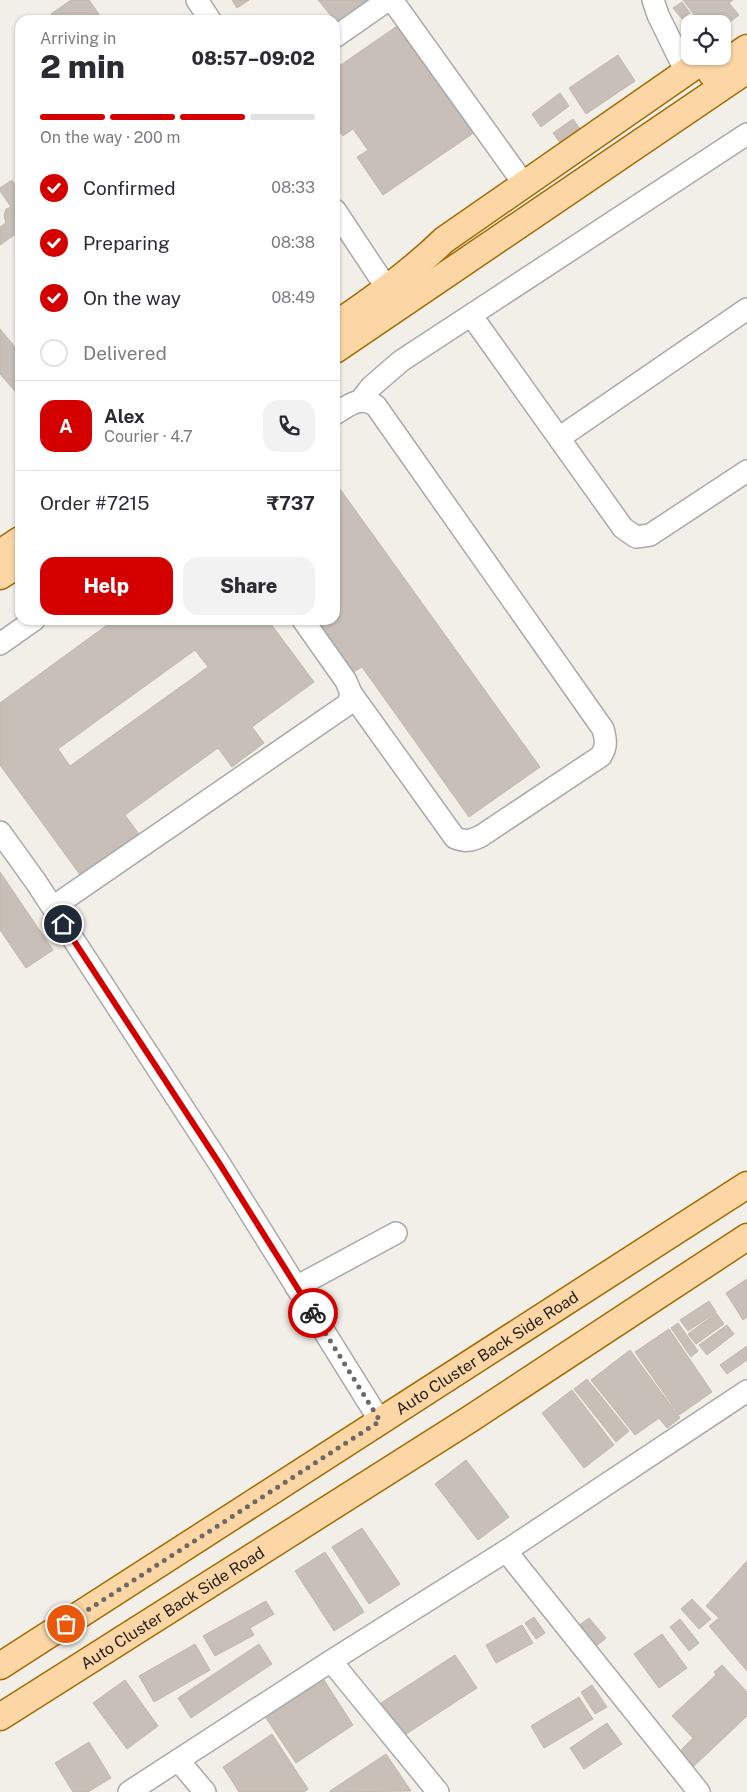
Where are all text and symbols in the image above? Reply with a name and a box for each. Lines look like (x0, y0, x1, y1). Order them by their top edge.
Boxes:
map controls (681, 15, 731, 65)
button: locate (681, 15, 731, 65)
text: Arriving in (40, 29, 116, 48)
text: 08:57–09:02 (191, 47, 315, 69)
text: 2 min (40, 48, 125, 85)
text: On the way · 200 m (40, 128, 180, 147)
icon: check (40, 174, 68, 202)
text: Confirmed (83, 177, 176, 199)
text: 08:33 (271, 178, 315, 197)
icon: check (40, 229, 68, 257)
text: Preparing (83, 232, 170, 254)
text: 08:38 (271, 233, 315, 252)
icon: check (40, 284, 68, 312)
text: On the way (83, 287, 181, 309)
text: 08:49 (271, 288, 315, 307)
text: Delivered (83, 342, 167, 364)
button: phone (263, 400, 315, 452)
text: Alex (104, 405, 145, 427)
text: A (59, 415, 73, 437)
text: Courier · 4.7 (104, 427, 193, 446)
text: Order #7215 (40, 492, 149, 514)
text: ₹737 (267, 492, 315, 514)
button: Help (40, 557, 173, 615)
button: Share (183, 557, 315, 615)
pin (42, 903, 84, 945)
icon: home (49, 910, 77, 938)
street label: Auto Cluster Back Side Road (392, 1287, 582, 1419)
courier (288, 1288, 338, 1338)
icon: bike (299, 1299, 327, 1327)
street label: Auto Cluster Back Side Road (77, 1543, 268, 1673)
pin (45, 1603, 87, 1645)
icon: bag (52, 1610, 80, 1638)

